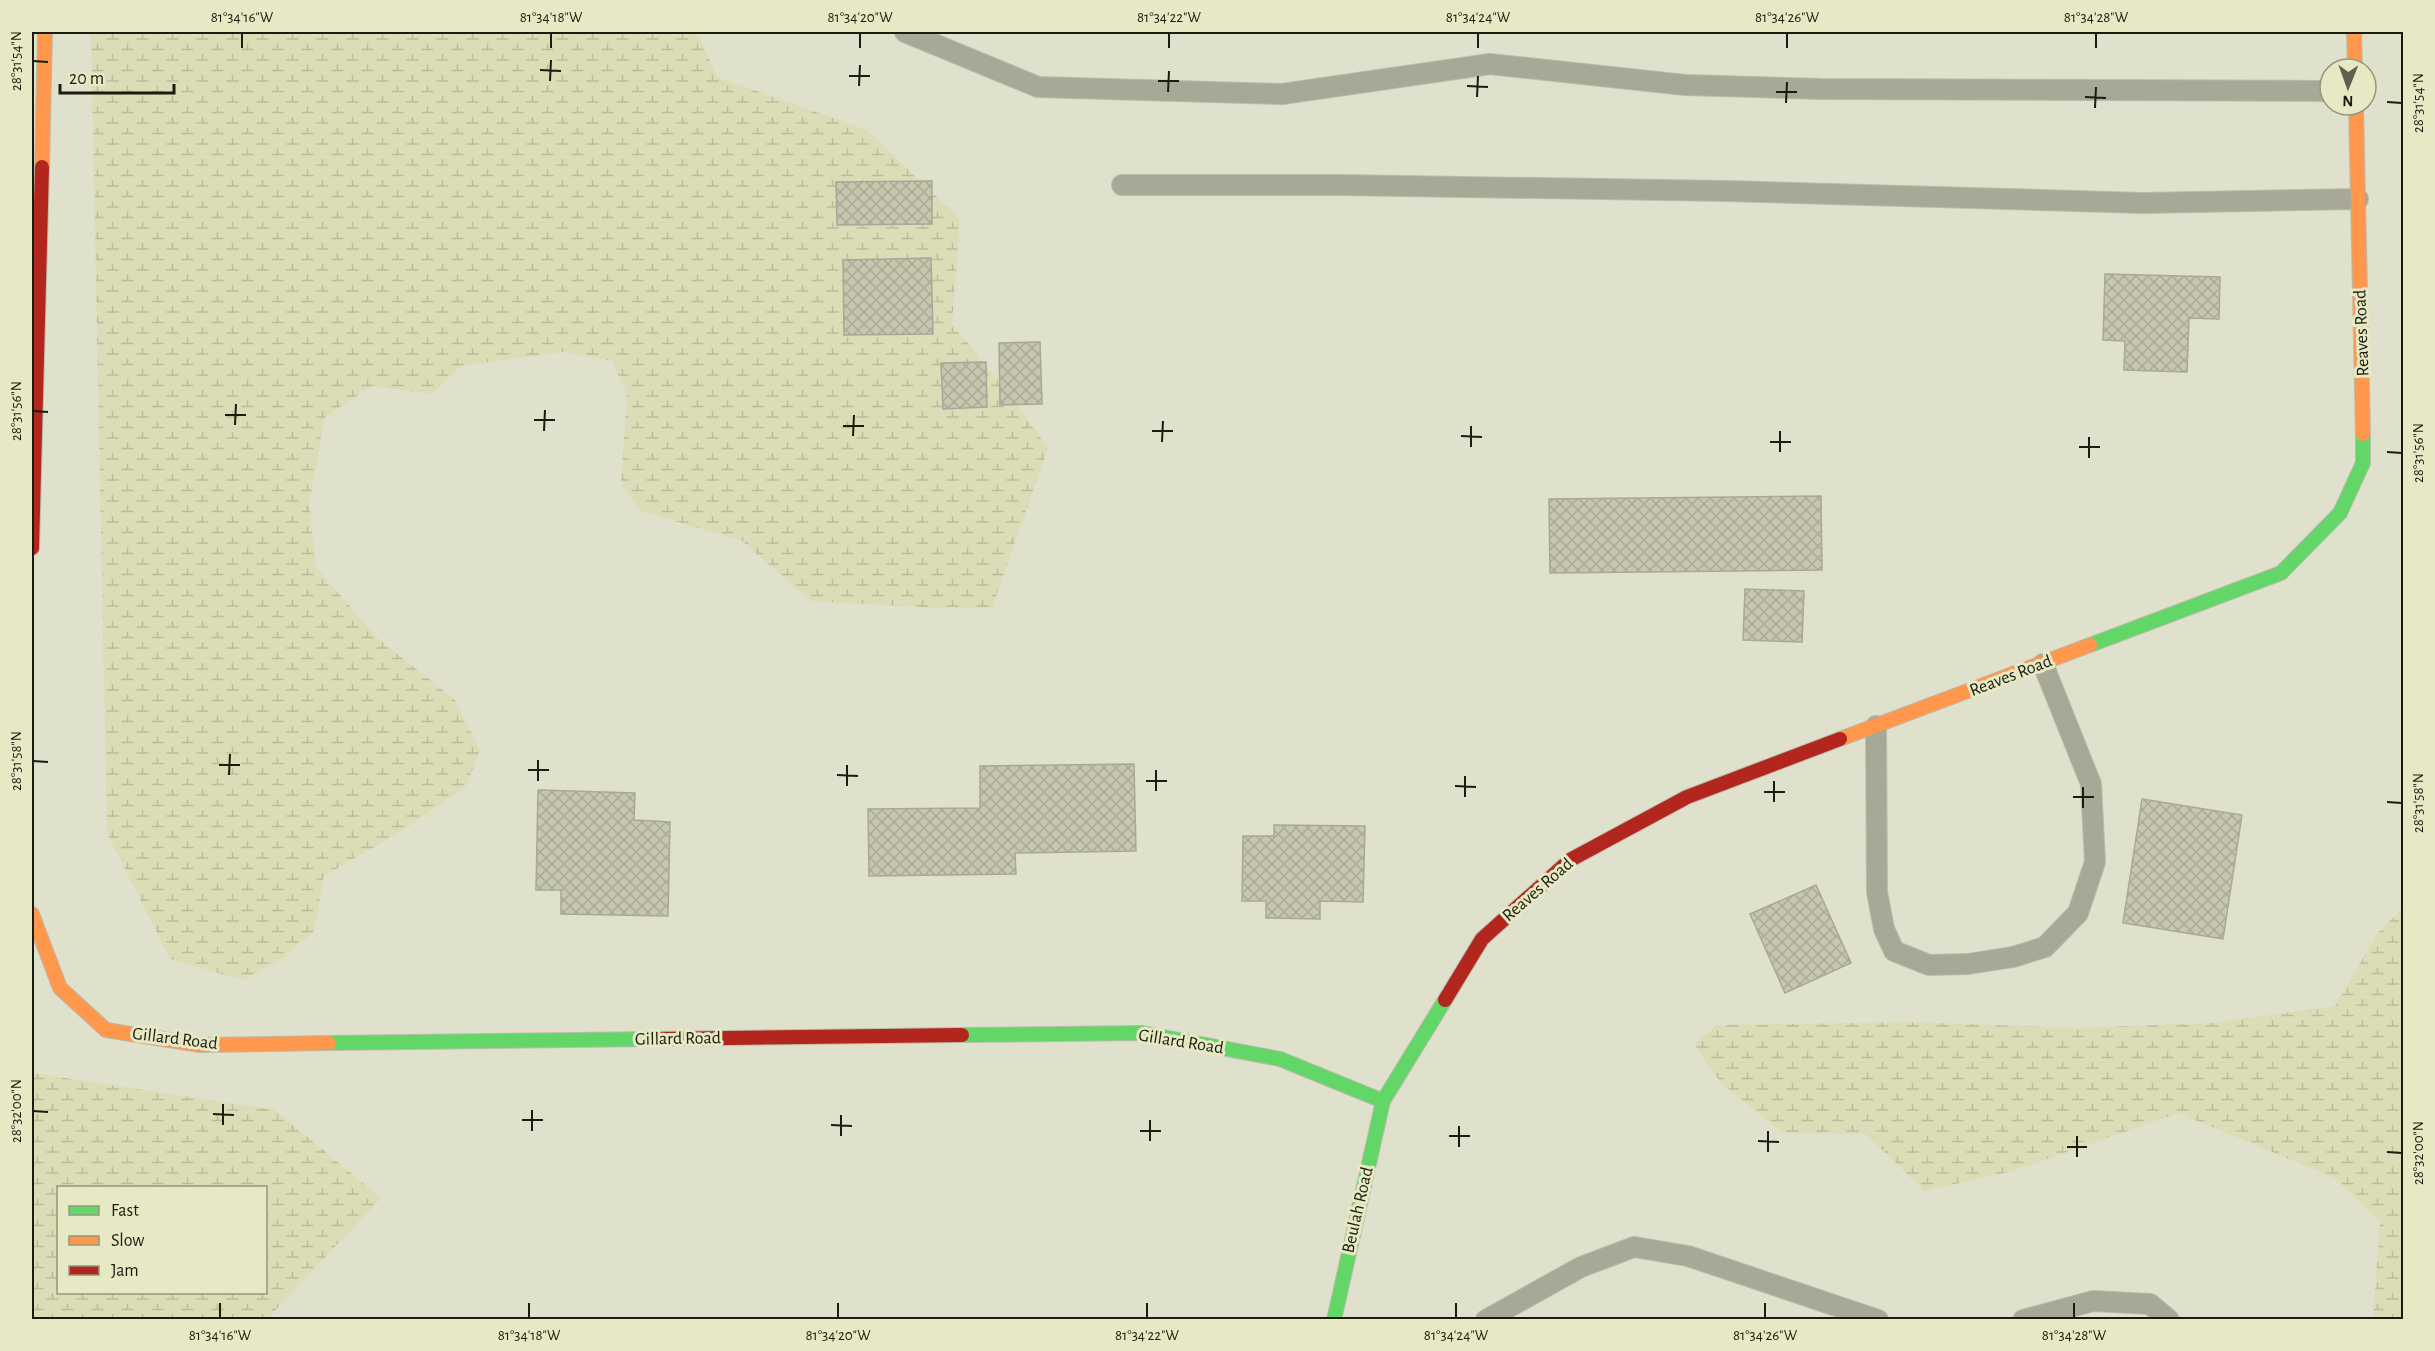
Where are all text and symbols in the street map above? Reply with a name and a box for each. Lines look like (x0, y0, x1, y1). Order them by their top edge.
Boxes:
text: 81°34'16"W (211, 10, 274, 25)
text: 81°34'18"W (520, 10, 583, 25)
text: 81°34'20"W (827, 10, 893, 25)
text: 81°34'22"W (1137, 10, 1202, 25)
text: 81°34'24"W (1446, 10, 1511, 25)
text: 81°34'26"W (1755, 10, 1820, 25)
text: 81°34'28"W (2064, 10, 2129, 25)
text: 28°31'54"N (9, 31, 24, 91)
scale bar (60, 57, 174, 95)
north arrow (2318, 57, 2378, 117)
text: 20 m (69, 70, 104, 88)
text: 28°31'54"N (2411, 73, 2426, 133)
text: N (2342, 93, 2353, 109)
street label: Reaves Road (2351, 289, 2373, 377)
text: 28°31'56"N (9, 381, 24, 441)
text: 28°31'56"N (2411, 423, 2426, 483)
street label: Reaves Road (1967, 652, 2055, 700)
text: 28°31'58"N (9, 731, 24, 791)
text: 28°31'58"N (2411, 773, 2426, 833)
street label: Reaves Road (1499, 855, 1577, 925)
street label: Gillard Road (131, 1025, 219, 1053)
street label: Gillard Road (1137, 1026, 1225, 1058)
street label: Gillard Road (635, 1029, 721, 1049)
text: 28°32'00"N (9, 1079, 24, 1143)
text: 28°32'00"N (2411, 1121, 2426, 1185)
street label: Beulah Road (1339, 1165, 1377, 1255)
legend (57, 1186, 267, 1294)
text: Fast (111, 1202, 139, 1220)
text: Slow (111, 1232, 144, 1250)
text: Jam (111, 1262, 139, 1280)
text: 81°34'16"W (189, 1328, 252, 1343)
text: 81°34'18"W (498, 1328, 561, 1343)
text: 81°34'20"W (805, 1328, 871, 1343)
text: 81°34'22"W (1115, 1328, 1180, 1343)
text: 81°34'24"W (1424, 1328, 1489, 1343)
text: 81°34'26"W (1733, 1328, 1798, 1343)
text: 81°34'28"W (2042, 1328, 2107, 1343)

